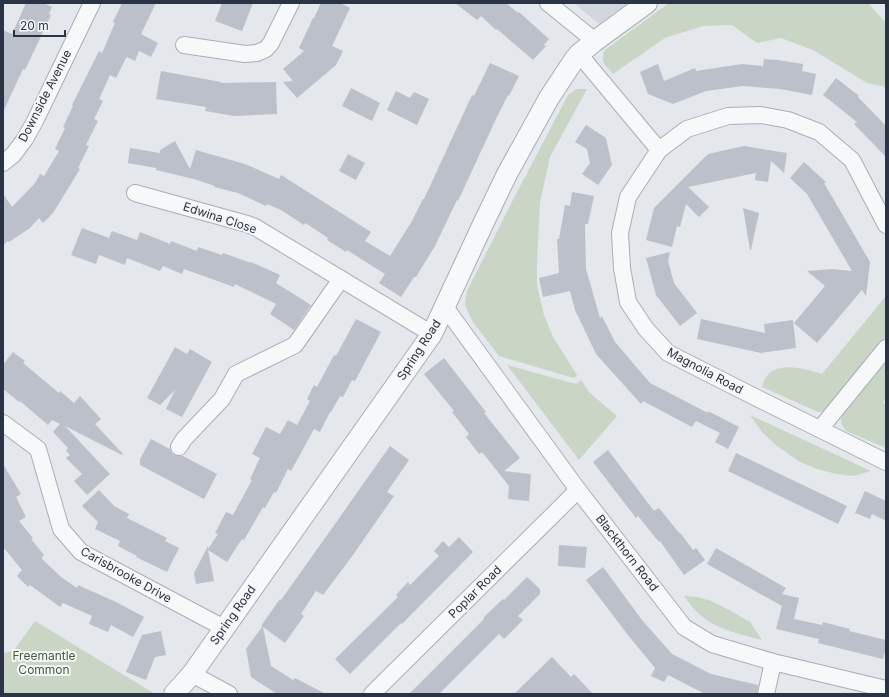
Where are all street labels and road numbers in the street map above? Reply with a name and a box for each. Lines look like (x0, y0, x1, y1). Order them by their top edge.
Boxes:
street label: Downside Avenue (15, 47, 74, 144)
street label: Edwina Close (181, 199, 259, 237)
street label: Spring Road (393, 317, 444, 383)
street label: Magnolia Road (665, 344, 746, 397)
street label: Blackthorn Road (593, 511, 662, 594)
street label: Carisbrooke Drive (78, 543, 174, 606)
street label: Poplar Road (445, 562, 504, 621)
street label: Spring Road (207, 582, 259, 647)

